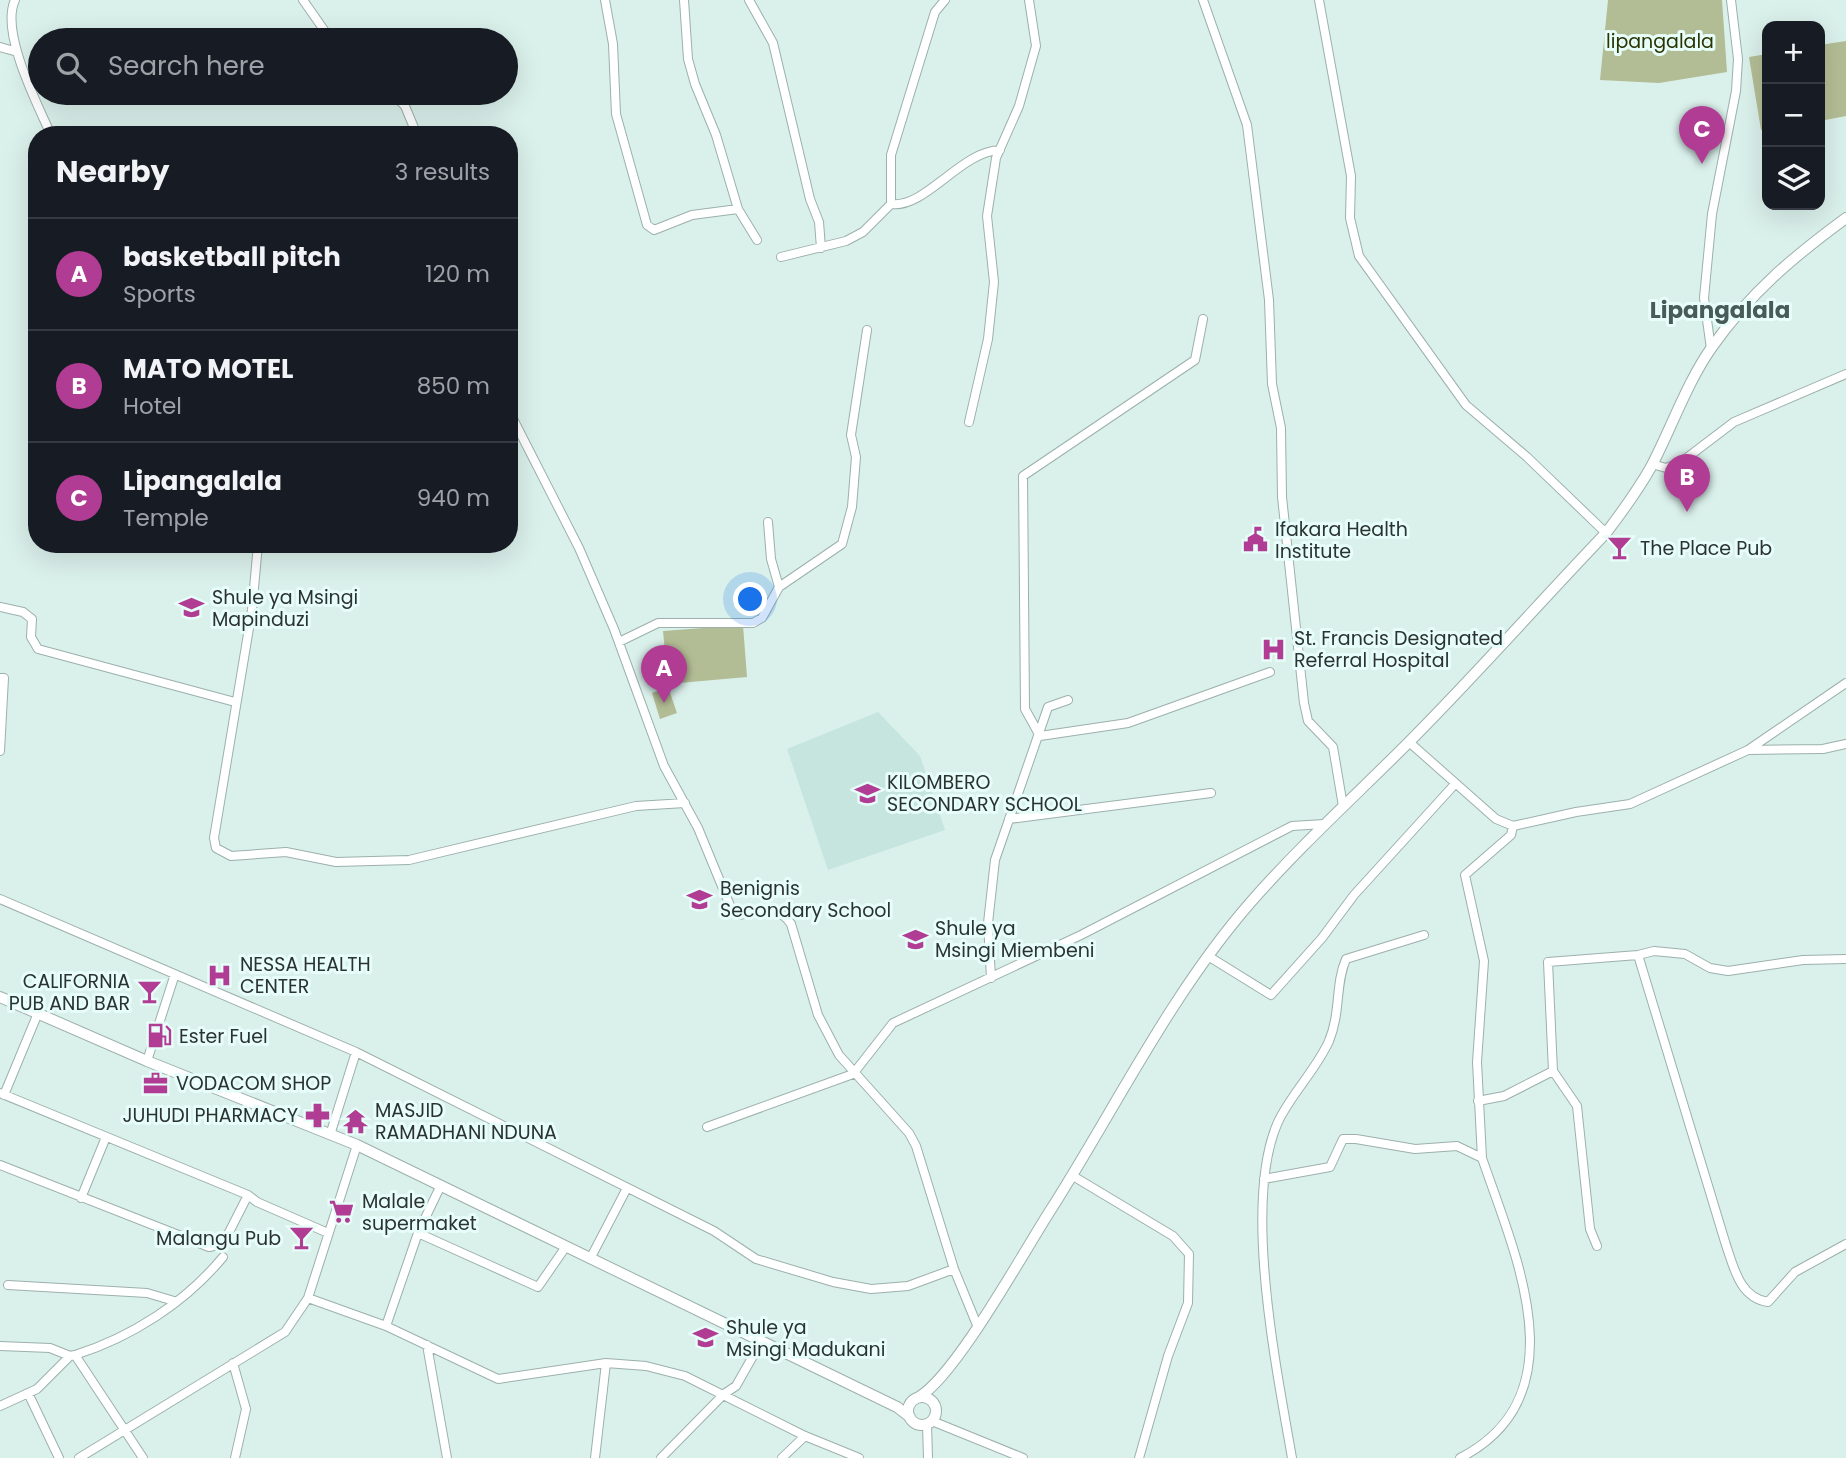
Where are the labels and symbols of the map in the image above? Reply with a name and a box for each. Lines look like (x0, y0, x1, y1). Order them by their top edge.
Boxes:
park label: lipangalala (1606, 28, 1714, 55)
pin: C (1679, 106, 1725, 164)
district label: Lipangalala (1650, 294, 1790, 326)
pin: B (1664, 454, 1710, 512)
place label: Ifakara Health Institute (1275, 516, 1408, 565)
public building icon: Ifakara Health Institute (1241, 526, 1269, 554)
bar icon: The Place Pub (1606, 534, 1634, 562)
place label: The Place Pub (1640, 535, 1772, 562)
your location (733, 582, 767, 616)
place label: Shule ya Msingi Mapinduzi (212, 584, 358, 633)
school or university icon: Shule ya Msingi Mapinduzi (178, 594, 206, 622)
place label: St. Francis Designated Referral Hospital (1294, 625, 1503, 674)
hospital icon: St. Francis Designated Referral Hospital (1260, 635, 1288, 663)
pin: A (641, 645, 687, 703)
place label: KILOMBERO SECONDARY SCHOOL (887, 769, 1082, 818)
school or university icon: KILOMBERO SECONDARY SCHOOL (853, 779, 881, 807)
place label: Benignis Secondary School (720, 875, 891, 924)
school or university icon: Benignis Secondary School (686, 885, 714, 913)
place label: Shule ya Msingi Miembeni (935, 915, 1095, 964)
school or university icon: Shule ya Msingi Miembeni (901, 925, 929, 953)
place label: NESSA HEALTH CENTER (240, 951, 371, 1000)
hospital icon: NESSA HEALTH CENTER (206, 961, 234, 989)
place label: CALIFORNIA PUB AND BAR (9, 968, 130, 1017)
bar icon: CALIFORNIA PUB AND BAR (136, 978, 164, 1006)
fuel station icon: Ester Fuel (145, 1022, 173, 1050)
place label: Ester Fuel (179, 1023, 268, 1050)
office icon: VODACOM SHOP (142, 1069, 170, 1097)
place label: VODACOM SHOP (176, 1070, 331, 1097)
place label: MASJID RAMADHANI NDUNA (375, 1097, 557, 1146)
pharmacy icon: JUHUDI PHARMACY (304, 1101, 332, 1129)
place label: JUHUDI PHARMACY (123, 1102, 298, 1129)
temple icon: MASJID RAMADHANI NDUNA (341, 1107, 369, 1135)
place label: Malale supermaket (362, 1188, 477, 1237)
supermarket icon: Malale supermaket (328, 1198, 356, 1226)
bar icon: Malangu Pub (287, 1224, 315, 1252)
place label: Malangu Pub (156, 1225, 281, 1252)
place label: Shule ya Msingi Madukani (726, 1314, 885, 1363)
school or university icon: Shule ya Msingi Madukani (692, 1324, 720, 1352)

